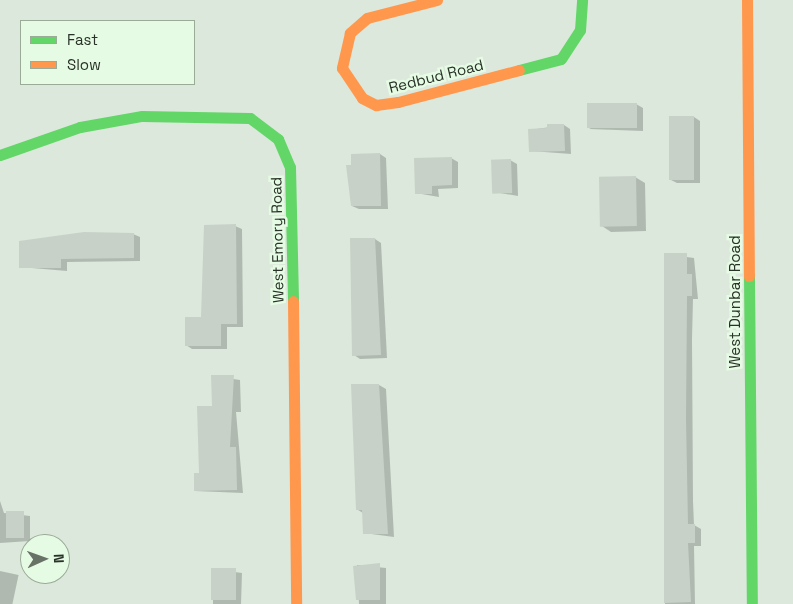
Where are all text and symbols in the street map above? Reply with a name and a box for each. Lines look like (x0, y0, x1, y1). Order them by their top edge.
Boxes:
legend (20, 20, 195, 85)
text: Fast (67, 30, 98, 49)
text: Slow (67, 55, 101, 74)
street label: Redbud Road (387, 56, 485, 96)
street label: West Emory Road (267, 177, 287, 303)
street label: West Dunbar Road (726, 235, 744, 369)
north arrow (20, 534, 70, 584)
text: N (50, 553, 68, 564)

